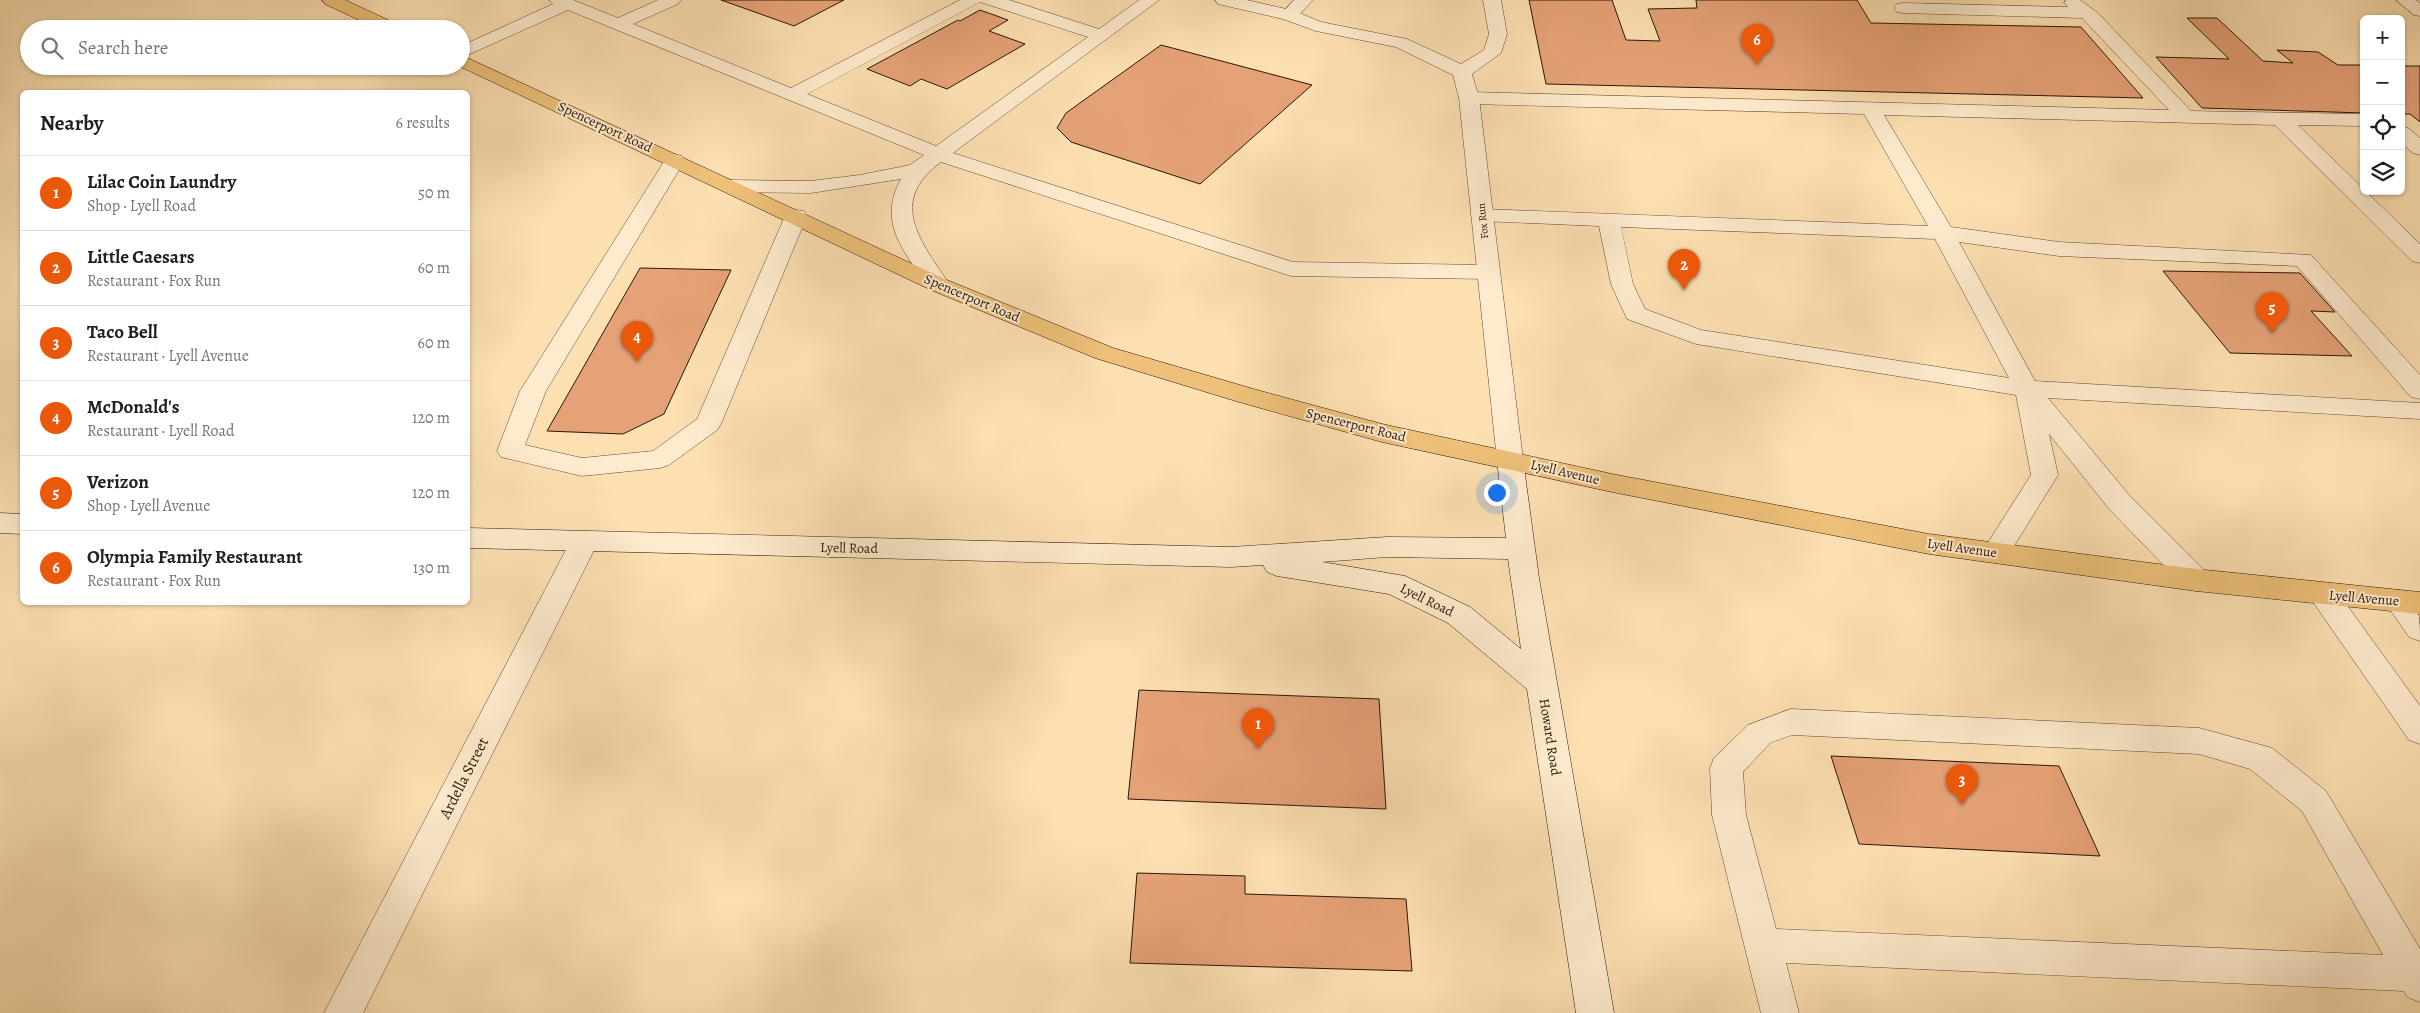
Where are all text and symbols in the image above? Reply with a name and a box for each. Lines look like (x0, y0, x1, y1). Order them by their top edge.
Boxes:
map controls (2360, 15, 2405, 195)
button: + (2360, 15, 2405, 60)
search box (20, 20, 470, 75)
pin: 6 (1741, 24, 1773, 65)
icon: search (38, 34, 66, 62)
text: Search here (78, 35, 168, 61)
button: − (2360, 60, 2405, 105)
street label: Spencerport Road (555, 97, 656, 157)
button: locate (2360, 105, 2405, 150)
text: Nearby (40, 109, 103, 137)
text: 6 results (396, 112, 450, 134)
button: layers (2360, 150, 2405, 195)
text: Lilac Coin Laundry (87, 169, 236, 195)
text: 1 (53, 182, 59, 204)
text: 50 m (418, 182, 450, 204)
text: Shop · Lyell Road (87, 195, 196, 217)
street label: Fox Run (1474, 202, 1492, 240)
text: Little Caesars (87, 244, 194, 270)
pin: 2 (1668, 249, 1700, 290)
text: 2 (52, 257, 60, 279)
text: 60 m (418, 257, 450, 279)
street label: Spencerport Road (921, 269, 1023, 327)
text: Restaurant · Fox Run (87, 270, 221, 292)
pin: 5 (2256, 292, 2288, 333)
text: Taco Bell (87, 319, 158, 345)
pin: 4 (621, 321, 653, 362)
text: 3 (53, 332, 59, 354)
text: 60 m (418, 332, 450, 354)
text: Restaurant · Lyell Avenue (87, 345, 249, 367)
text: McDonald's (87, 394, 179, 420)
street label: Spencerport Road (1304, 403, 1408, 447)
text: 4 (52, 407, 60, 429)
text: 120 m (412, 407, 450, 429)
text: Restaurant · Lyell Road (87, 420, 235, 442)
street label: Lyell Avenue (1529, 455, 1601, 489)
text: Verizon (87, 469, 149, 495)
your location (1484, 480, 1510, 506)
text: 5 (53, 482, 59, 504)
text: 120 m (412, 482, 450, 504)
text: Shop · Lyell Avenue (87, 495, 210, 517)
street label: Lyell Avenue (1926, 534, 1998, 562)
street label: Lyell Road (820, 538, 879, 558)
text: Olympia Family Restaurant (87, 544, 303, 570)
text: 6 (52, 557, 60, 579)
text: 130 m (413, 557, 450, 579)
text: Restaurant · Fox Run (87, 570, 221, 592)
street label: Lyell Road (1397, 579, 1458, 621)
street label: Lyell Avenue (2328, 585, 2400, 611)
street label: Howard Road (1535, 697, 1566, 777)
pin: 1 (1242, 708, 1274, 749)
street label: Ardella Street (434, 734, 494, 823)
pin: 3 (1946, 764, 1978, 805)

